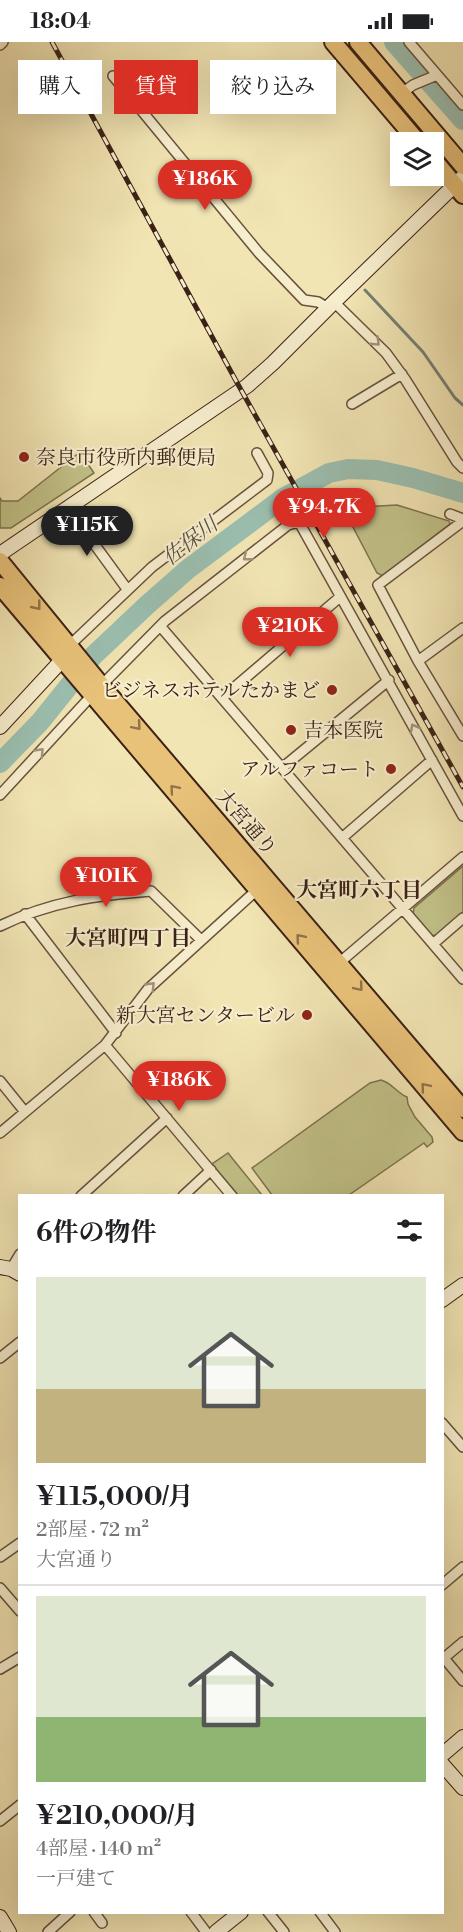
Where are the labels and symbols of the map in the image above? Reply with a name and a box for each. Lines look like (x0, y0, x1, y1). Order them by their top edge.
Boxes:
pin: ¥186K (163, 160, 247, 211)
one-way arrow (368, 335, 379, 346)
place label: 奈良市役所内郵便局 (36, 446, 216, 471)
marker: 奈良市役所内郵便局 (17, 450, 31, 464)
pin: ¥94.7K (275, 488, 373, 539)
pin: ¥115K (45, 506, 129, 557)
water label: 佐保川 (158, 511, 225, 571)
one-way arrow (242, 550, 253, 561)
one-way arrow (30, 599, 41, 610)
pin: ¥210K (248, 607, 332, 658)
place label: ビジネスホテルたかまど (102, 679, 320, 704)
marker: ビジネスホテルたかまど (325, 683, 339, 697)
one-way arrow (130, 719, 141, 730)
place label: 吉本医院 (303, 719, 383, 744)
marker: 吉本医院 (284, 723, 298, 737)
one-way arrow (410, 724, 421, 734)
one-way arrow (33, 748, 44, 759)
place label: アルファコート (240, 758, 379, 783)
marker: アルファコート (384, 762, 398, 776)
one-way arrow (170, 785, 181, 796)
street label: 大宮通り (210, 785, 282, 861)
pin: ¥101K (64, 857, 148, 908)
district label: 大宮町六丁目 (296, 878, 422, 904)
district label: 大宮町四丁目 (65, 926, 191, 952)
one-way arrow (296, 934, 307, 945)
one-way arrow (351, 980, 362, 991)
one-way arrow (144, 983, 155, 994)
place label: 新大宮センタービル (116, 1004, 295, 1029)
marker: 新大宮センタービル (300, 1008, 314, 1022)
pin: ¥186K (137, 1061, 221, 1112)
one-way arrow (422, 1083, 433, 1094)

